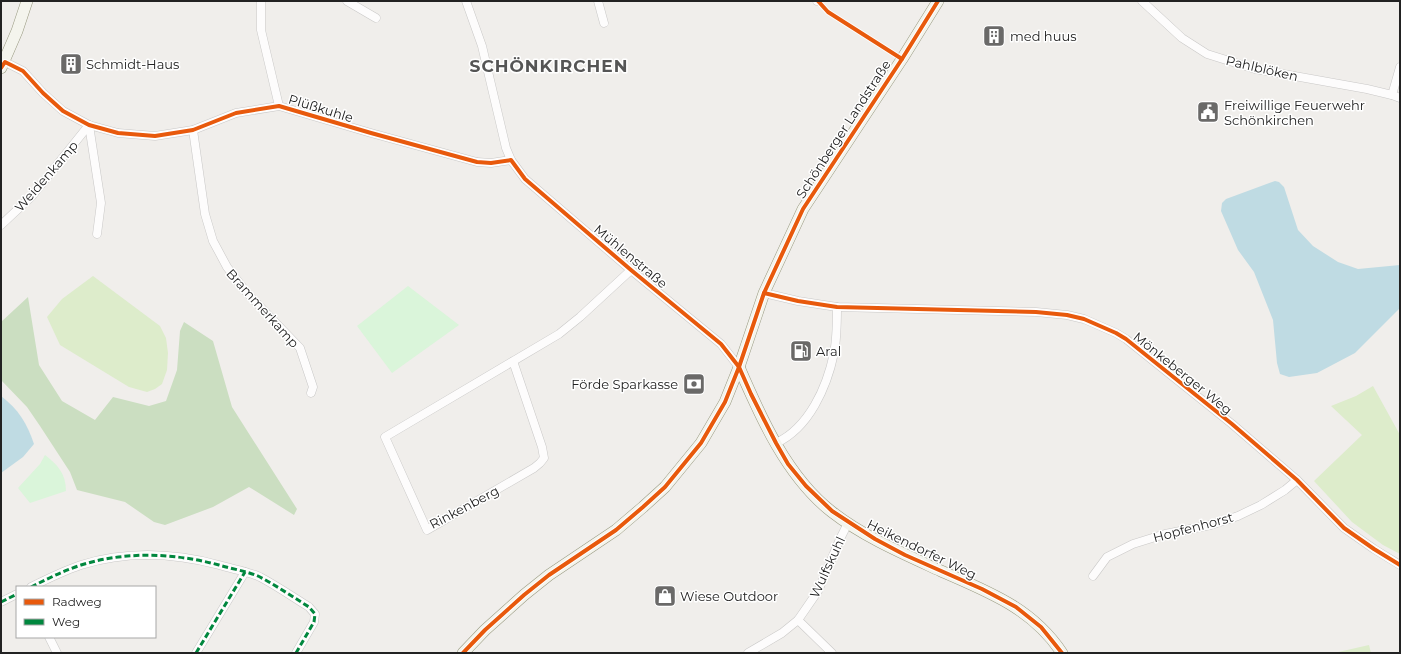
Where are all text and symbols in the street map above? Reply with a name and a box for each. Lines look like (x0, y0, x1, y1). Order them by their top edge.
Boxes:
building icon: med huus (981, 23, 1007, 49)
place label: med huus (1010, 28, 1076, 44)
building icon: Schmidt-Haus (58, 51, 84, 77)
street label: Pahlblöken (1224, 52, 1300, 84)
place label: Schmidt-Haus (86, 56, 179, 72)
district label: SCHÖNKIRCHEN (470, 56, 628, 76)
street label: Schönberger Landstraße (792, 57, 894, 201)
street label: Plüßkuhle (287, 91, 355, 125)
place label: Freiwillige Feuerwehr Schönkirchen (1224, 97, 1365, 128)
public building icon: Freiwillige Feuerwehr Schönkirchen (1195, 99, 1221, 125)
street label: Weidenkamp (11, 137, 81, 215)
street label: Mühlenstraße (591, 221, 671, 291)
street label: Brammerkamp (223, 265, 303, 351)
street label: Mönkeberger Weg (1130, 328, 1236, 418)
fuel station icon: Aral (788, 338, 814, 364)
place label: Aral (816, 343, 841, 359)
bank icon: Förde Sparkasse (681, 371, 707, 397)
place label: Förde Sparkasse (571, 376, 678, 392)
street label: Rinkenberg (426, 482, 502, 532)
street label: Hopfenhorst (1151, 509, 1235, 545)
street label: Heikendorfer Weg (865, 516, 979, 582)
street label: Wulfskuhl (806, 534, 848, 600)
shop icon: Wiese Outdoor (652, 583, 678, 609)
legend (16, 586, 156, 638)
place label: Wiese Outdoor (680, 588, 778, 604)
text: Radweg (52, 594, 102, 609)
text: Weg (52, 614, 80, 629)

